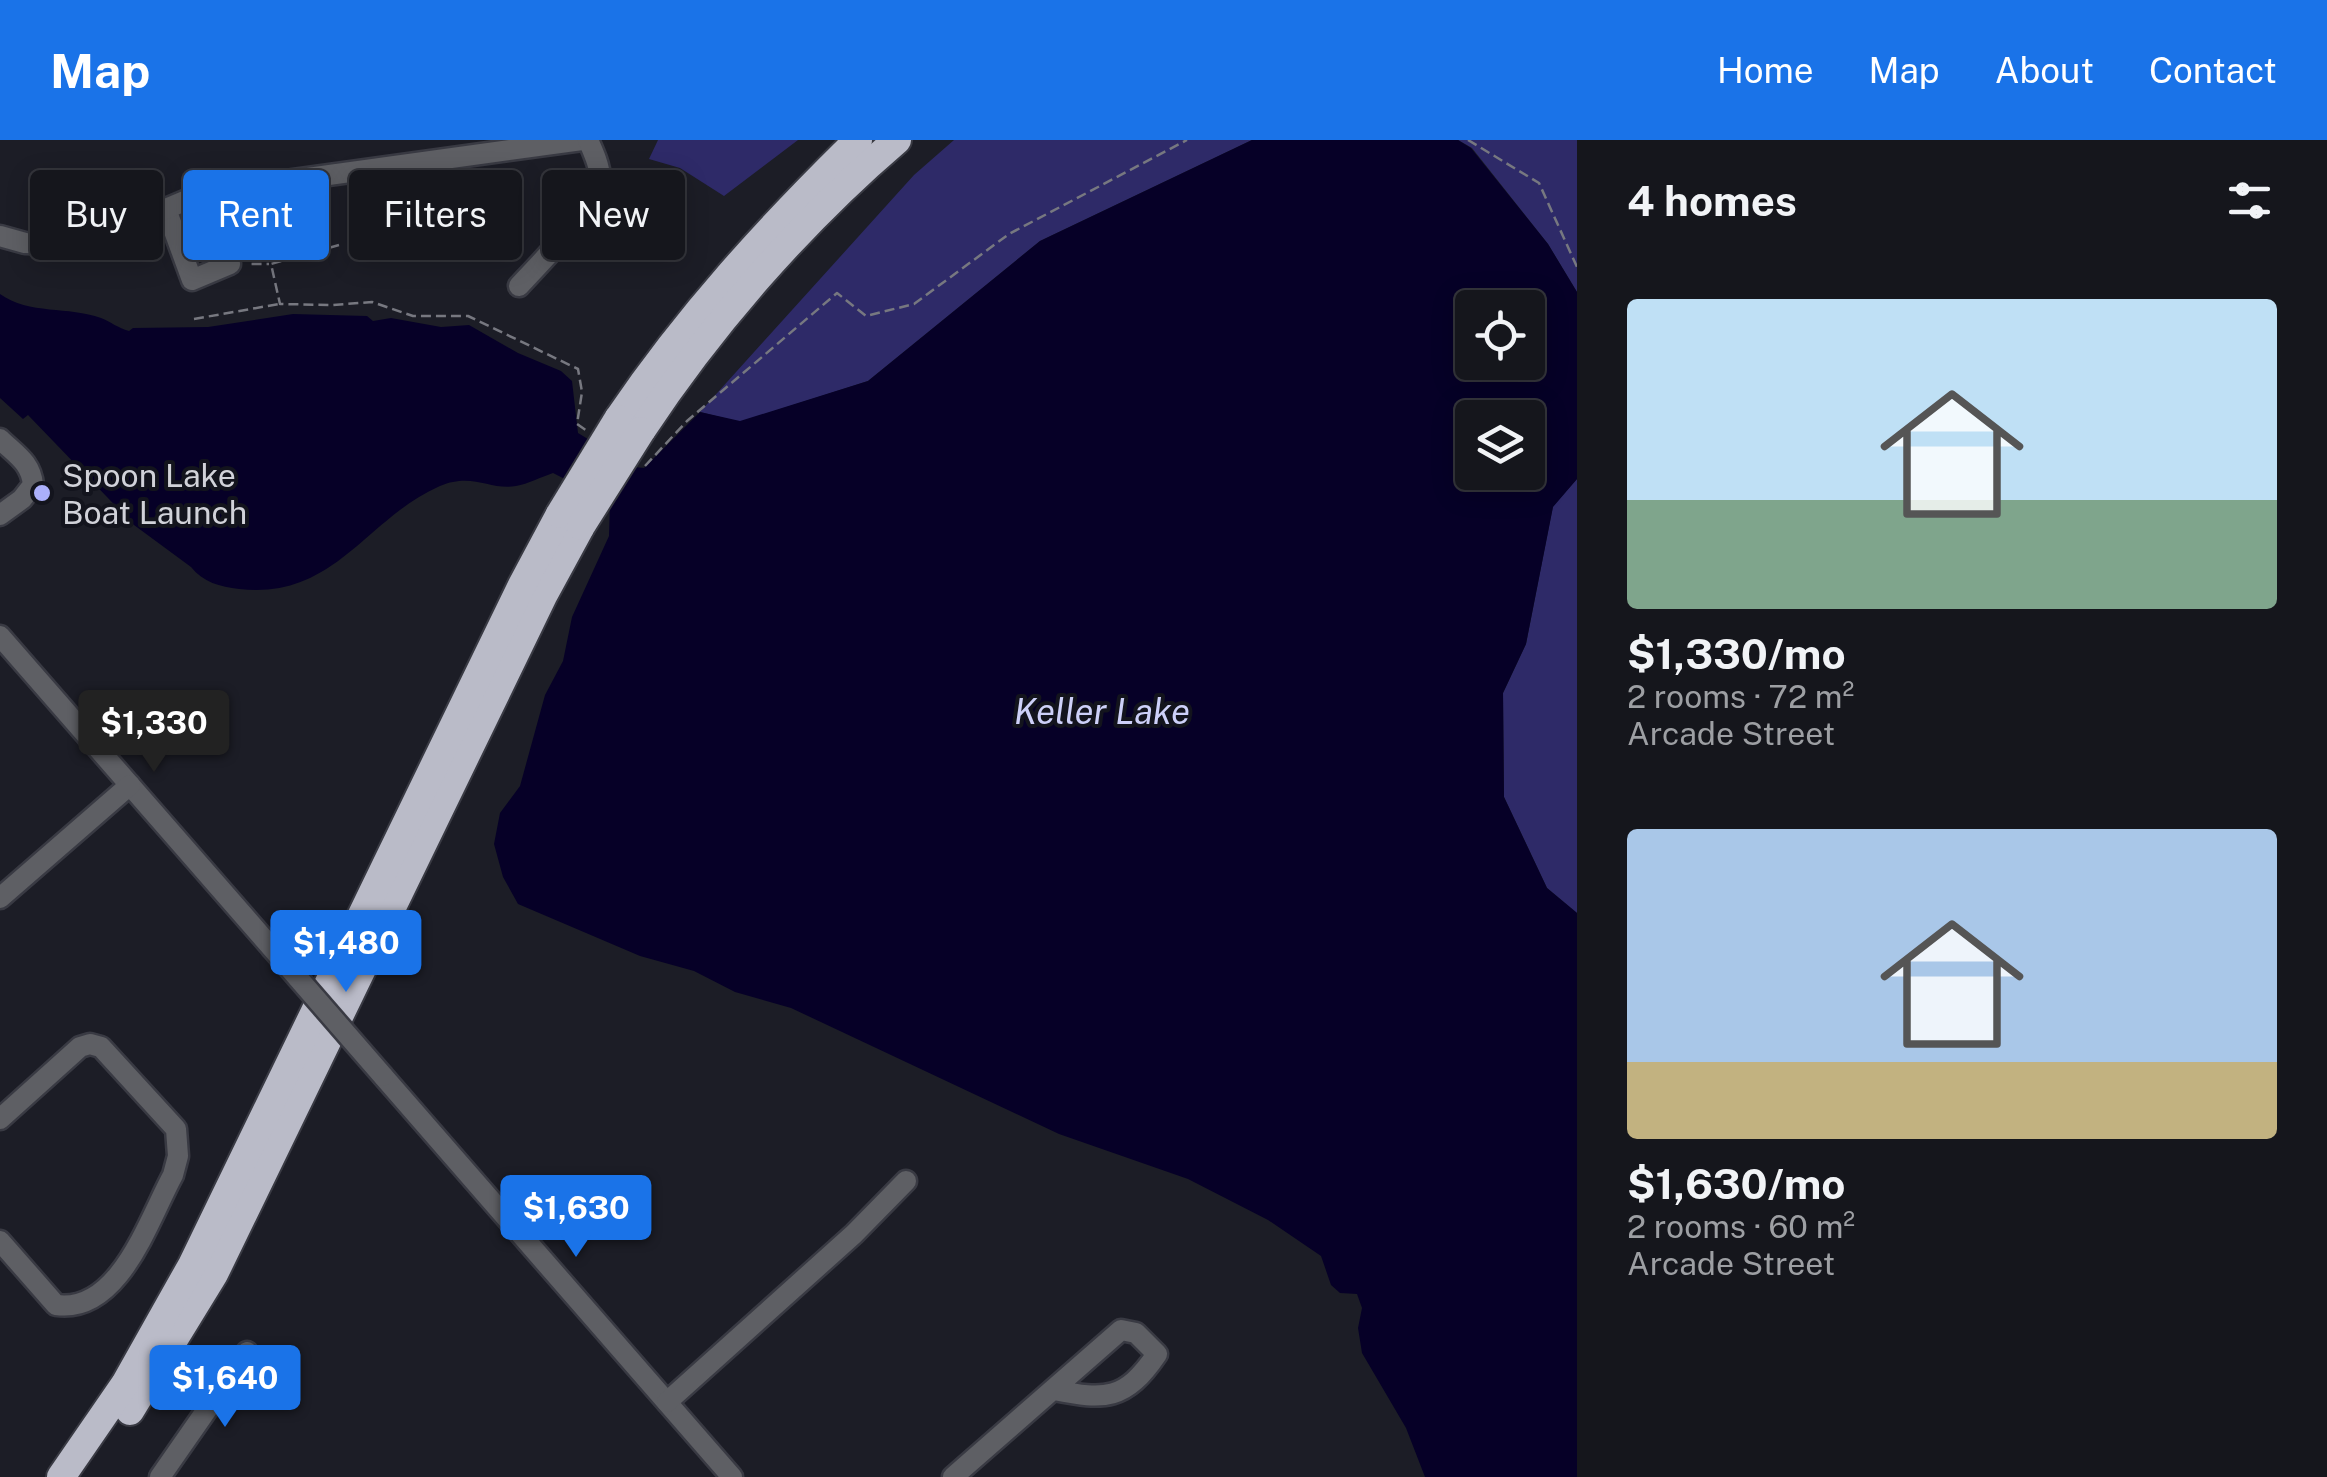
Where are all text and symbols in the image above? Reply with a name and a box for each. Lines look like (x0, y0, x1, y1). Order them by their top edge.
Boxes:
text: Map (50, 42, 150, 99)
text: Home (1717, 50, 1814, 91)
text: Map (1869, 50, 1940, 91)
text: About (1995, 50, 2094, 91)
text: Contact (2149, 50, 2277, 91)
chip: Buy (30, 170, 163, 260)
chip: Rent (183, 170, 329, 260)
chip: Filters (349, 170, 522, 260)
chip: New (542, 170, 685, 260)
icon: filters (2222, 173, 2277, 228)
text: 4 homes (1627, 176, 1797, 225)
map controls (1455, 290, 1545, 490)
button: locate (1455, 290, 1545, 380)
icon: home (1862, 364, 2042, 544)
button: layers (1455, 400, 1545, 490)
place label: Spoon Lake Boat Launch (62, 457, 247, 531)
marker: Spoon Lake Boat Launch (31, 482, 53, 504)
text: $1,330/mo (1627, 629, 1846, 678)
text: 2 rooms · 72 m² (1627, 678, 1854, 715)
pin: $1,330 (73, 690, 235, 775)
water label: Keller Lake (1014, 691, 1190, 732)
text: $1,330 (100, 704, 208, 741)
text: Arcade Street (1627, 715, 1835, 752)
icon: home (1862, 894, 2042, 1074)
pin: $1,480 (265, 910, 427, 995)
text: $1,480 (292, 924, 400, 961)
text: $1,630/mo (1627, 1159, 1845, 1208)
pin: $1,630 (495, 1175, 657, 1260)
text: $1,630 (522, 1189, 630, 1226)
text: 2 rooms · 60 m² (1627, 1208, 1855, 1245)
text: Arcade Street (1627, 1245, 1835, 1282)
pin: $1,640 (144, 1345, 306, 1430)
text: $1,640 (172, 1359, 278, 1396)

